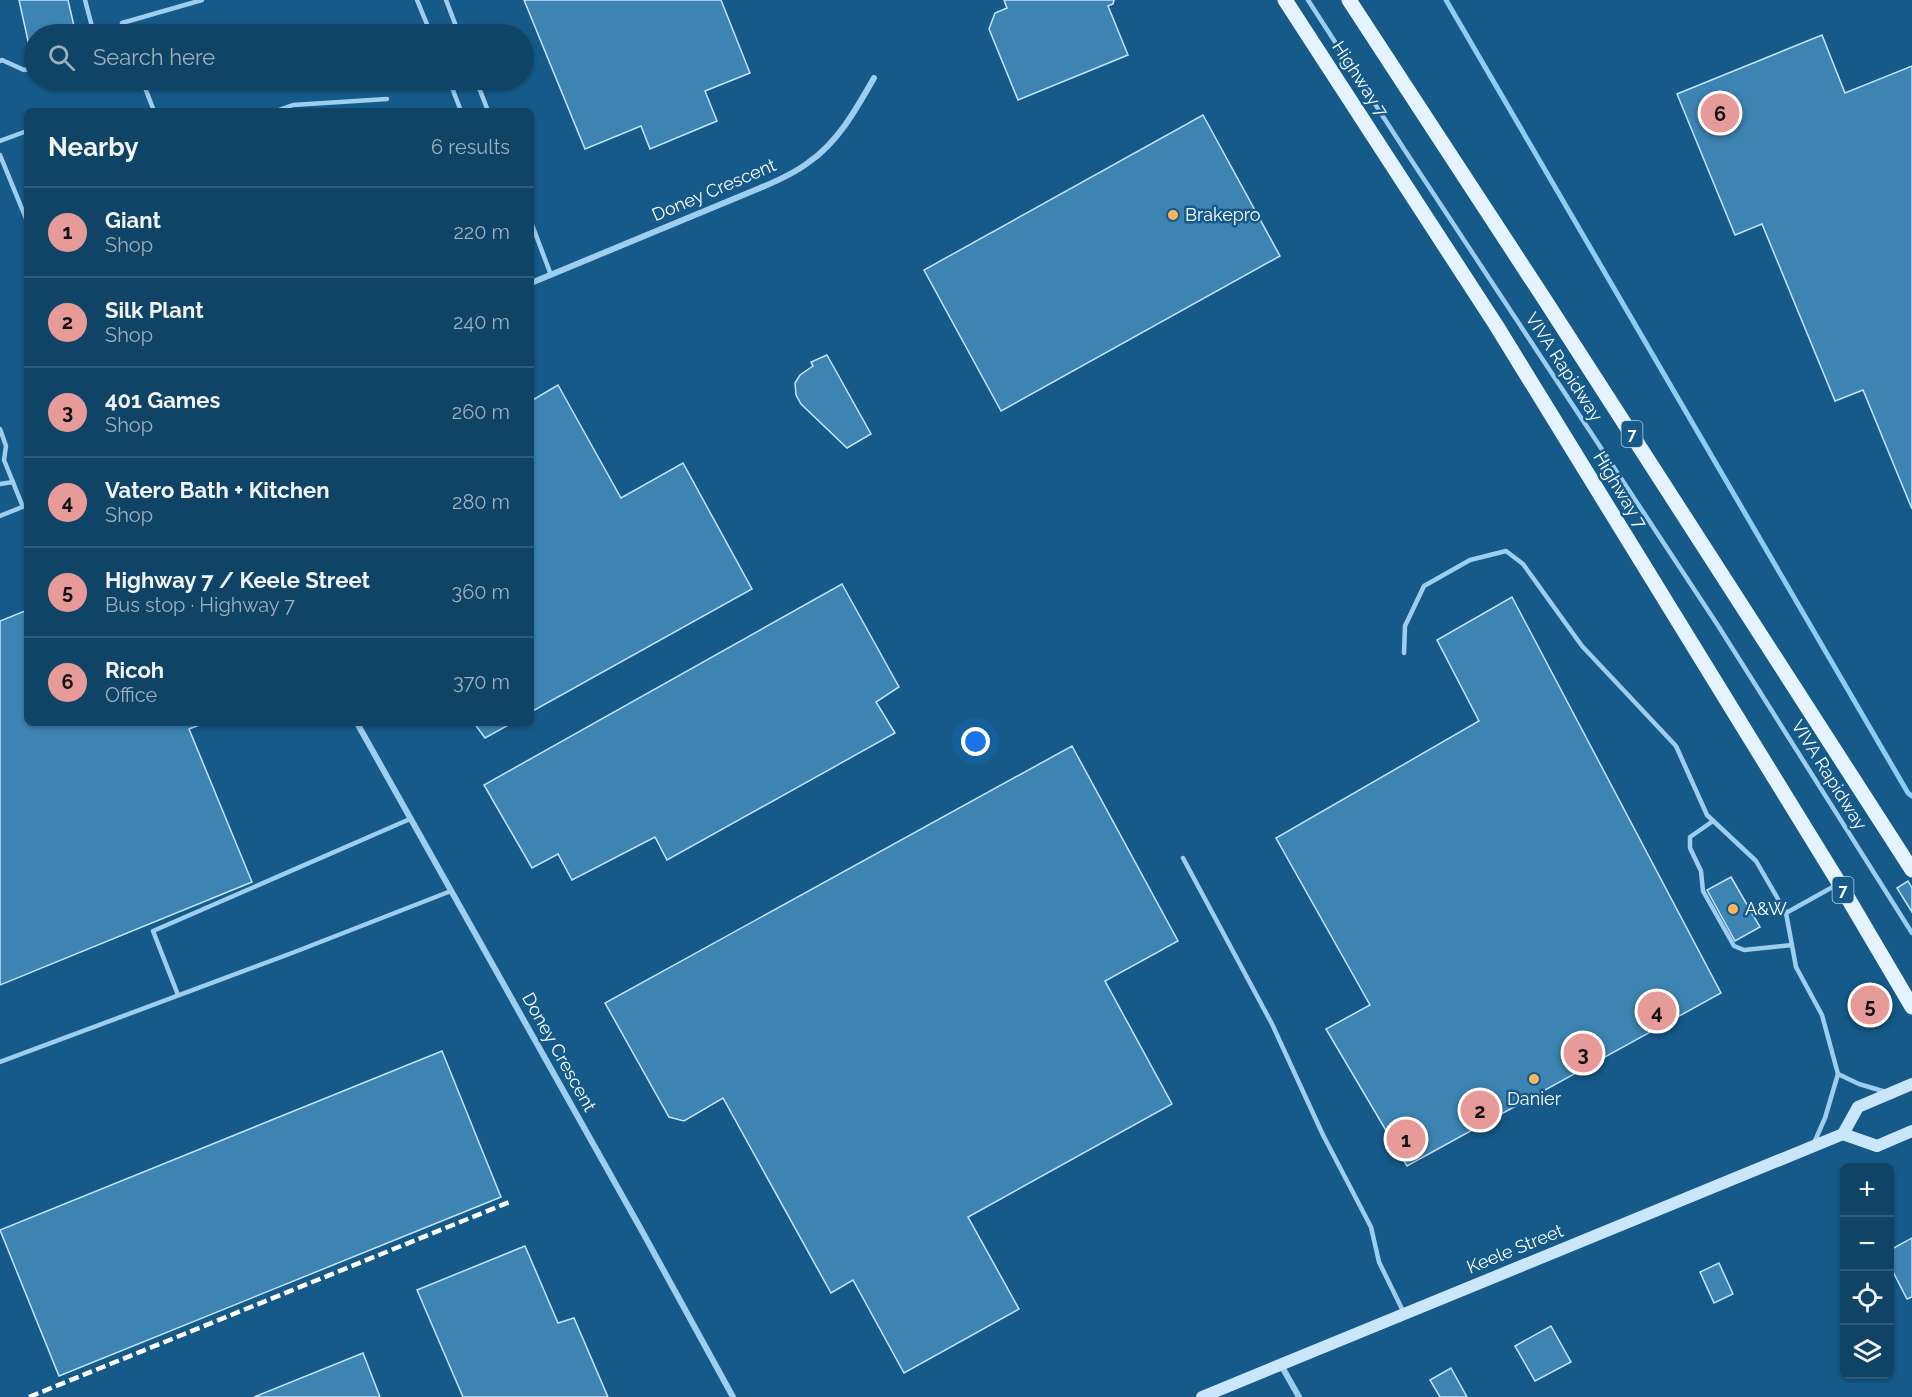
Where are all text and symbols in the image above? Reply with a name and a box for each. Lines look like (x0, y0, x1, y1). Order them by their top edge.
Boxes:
search box (24, 24, 534, 90)
street label: Highway 7 (1328, 37, 1393, 121)
icon: search (45, 41, 78, 74)
text: Search here (93, 44, 215, 70)
pin: 6 (1700, 90, 1740, 136)
text: Nearby (48, 132, 138, 162)
text: 6 results (431, 135, 510, 159)
street label: Doney Crescent (649, 154, 779, 225)
place label: Brakepro (1185, 204, 1261, 225)
text: Giant (105, 207, 161, 233)
marker: Brakepro (1166, 208, 1180, 222)
text: 1 (63, 220, 72, 244)
text: 220 m (453, 220, 510, 244)
text: Shop (105, 233, 153, 257)
text: Silk Plant (105, 297, 204, 323)
street label: VIVA Rapidway (1521, 308, 1607, 425)
text: 2 (62, 310, 73, 334)
text: 240 m (453, 310, 510, 334)
text: Shop (105, 323, 153, 347)
text: 401 Games (105, 387, 220, 413)
text: 3 (62, 400, 73, 424)
text: 260 m (452, 400, 510, 424)
text: Shop (105, 413, 153, 437)
road number: 7 (1622, 421, 1642, 447)
street label: Highway 7 (1589, 447, 1652, 532)
text: Vatero Bath + Kitchen (105, 477, 329, 503)
text: 4 (62, 490, 73, 514)
text: 280 m (452, 490, 510, 514)
text: Shop (105, 503, 153, 527)
text: Highway 7 / Keele Street (105, 567, 370, 593)
text: 5 (62, 580, 73, 604)
text: 360 m (452, 580, 510, 604)
text: Bus stop · Highway 7 (105, 593, 295, 617)
text: Ricoh (105, 657, 164, 683)
text: 6 (61, 670, 74, 694)
text: 370 m (453, 670, 510, 694)
text: Office (105, 683, 157, 707)
street label: VIVA Rapidway (1787, 716, 1872, 834)
your location (961, 727, 990, 756)
road number: 7 (1832, 877, 1854, 903)
place label: A&W (1745, 898, 1787, 919)
marker: A&W (1726, 902, 1740, 916)
pin: 5 (1850, 982, 1890, 1028)
pin: 4 (1638, 988, 1676, 1034)
street label: Doney Crescent (518, 989, 601, 1115)
pin: 3 (1564, 1030, 1602, 1076)
marker: Danier (1527, 1072, 1541, 1086)
pin: 2 (1460, 1088, 1500, 1132)
place label: Danier (1507, 1088, 1562, 1109)
pin: 1 (1386, 1116, 1426, 1162)
map controls (1840, 1163, 1894, 1379)
button: + (1840, 1163, 1894, 1217)
button: − (1840, 1217, 1894, 1271)
street label: Keele Street (1464, 1220, 1566, 1277)
button: locate (1840, 1271, 1894, 1325)
button: layers (1840, 1325, 1894, 1379)

